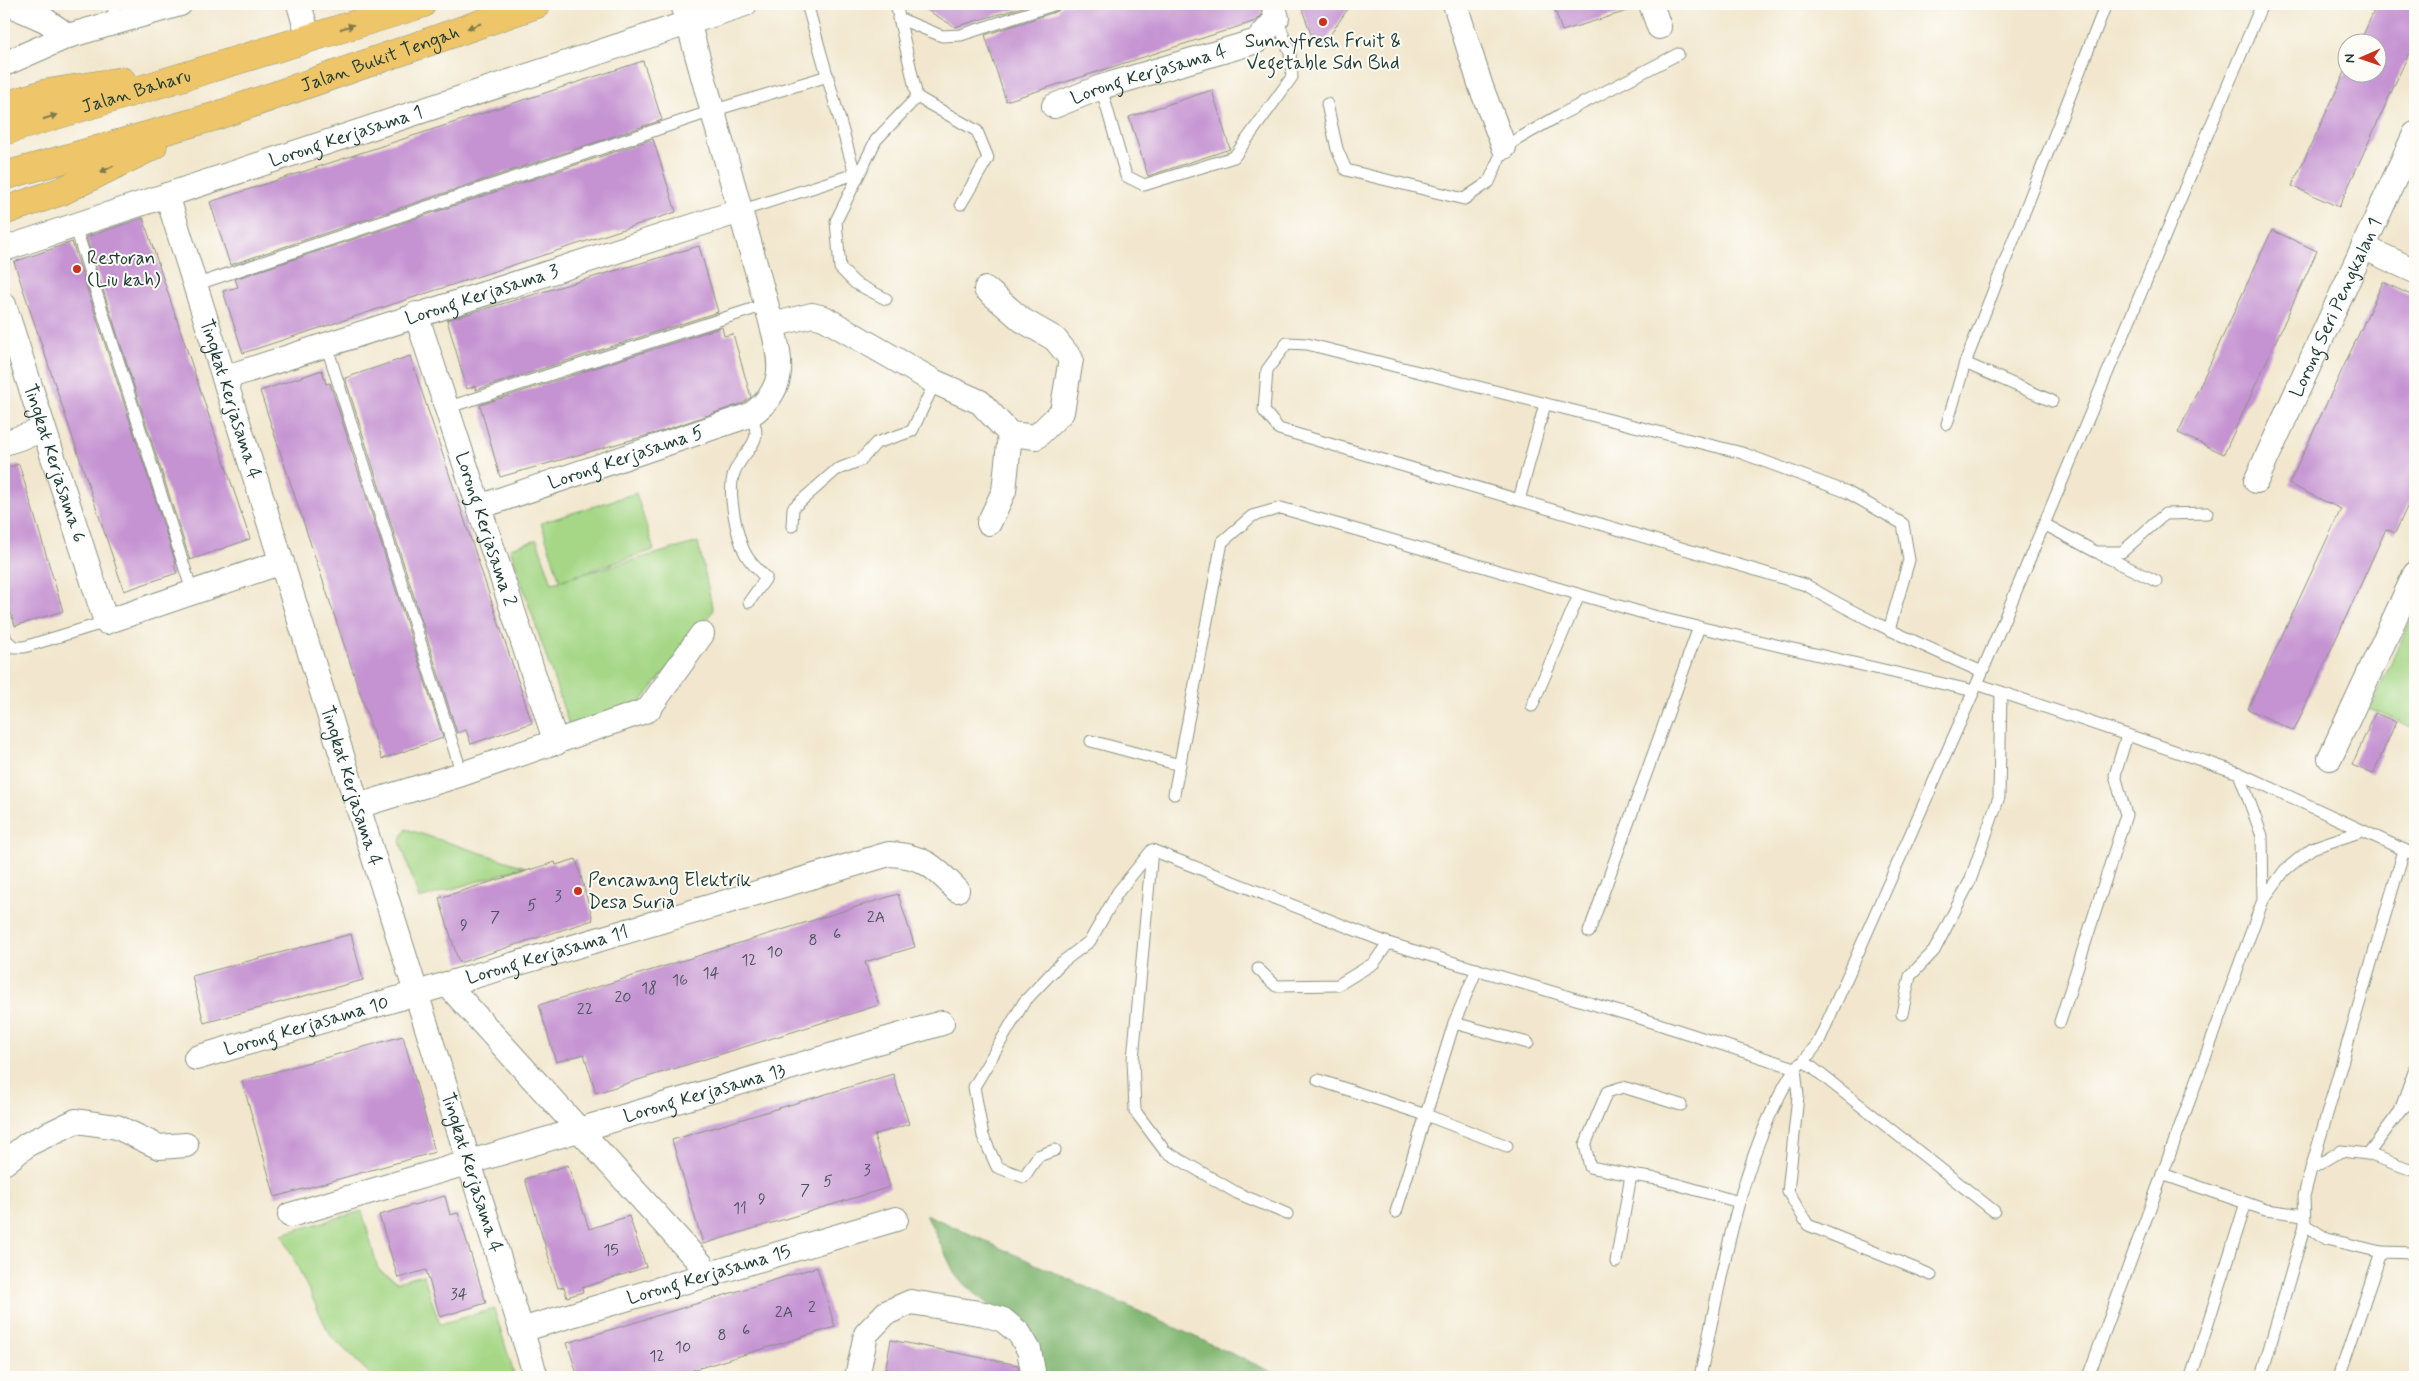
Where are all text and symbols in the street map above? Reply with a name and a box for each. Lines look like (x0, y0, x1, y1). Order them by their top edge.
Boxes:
marker: Sunnyfresh Fruit & Vegetable Sdn Bhd (1317, 16, 1329, 28)
street label: Jalan Bukit Tengah (297, 20, 463, 98)
one-way arrow (340, 22, 355, 30)
one-way arrow (466, 22, 481, 30)
place label: Sunnyfresh Fruit & Vegetable Sdn Bhd (1245, 29, 1401, 79)
north arrow (2336, 32, 2386, 82)
street label: Lorong Kerjasama 4 (1067, 38, 1230, 111)
text: N (2341, 53, 2359, 63)
street label: Jalan Baharu (78, 63, 194, 119)
street label: Lorong Kerjasama 1 (266, 99, 426, 173)
one-way arrow (43, 113, 58, 121)
one-way arrow (99, 165, 114, 173)
street label: Lorong Seri Pengkalan 1 (2284, 214, 2388, 401)
place label: Restoran (Liu kah) (87, 246, 161, 293)
street label: Lorong Kerjasama 3 (402, 258, 562, 331)
marker: Restoran (Liu kah) (71, 263, 83, 275)
street label: Tingkat Kerjasama 4 (194, 316, 268, 483)
street label: Tingkat Kerjasama 6 (18, 380, 92, 546)
street label: Lorong Kerjasama 5 (545, 419, 707, 495)
street label: Lorong Kerjasama 2 (449, 449, 523, 609)
street label: Tingkat Kerjasama 4 (315, 703, 388, 869)
place label: Pencawang Elektrik Desa Suria (588, 868, 751, 915)
marker: Pencawang Elektrik Desa Suria (572, 885, 584, 897)
house number: 3 (554, 886, 562, 907)
house number: 5 (527, 895, 537, 916)
house number: 7 (490, 907, 500, 928)
house number: 2A (867, 907, 885, 928)
house number: 9 (460, 915, 468, 936)
street label: Lorong Kerjasama 11 (463, 919, 631, 990)
house number: 6 (833, 924, 841, 945)
house number: 8 (808, 930, 818, 951)
house number: 10 (767, 942, 783, 963)
house number: 12 (741, 950, 757, 971)
house number: 14 (703, 963, 720, 984)
house number: 16 (672, 970, 688, 991)
house number: 18 (641, 978, 657, 999)
house number: 20 (615, 987, 632, 1008)
street label: Lorong Kerjasama 10 (221, 989, 392, 1062)
house number: 22 (577, 999, 593, 1020)
street label: Lorong Kerjasama 13 (620, 1057, 788, 1129)
street label: Tingkat Kerjasama 4 (435, 1089, 509, 1256)
house number: 3 (863, 1160, 871, 1181)
house number: 5 (823, 1171, 833, 1192)
house number: 7 (800, 1180, 810, 1201)
house number: 9 (758, 1189, 766, 1210)
house number: 11 (733, 1198, 747, 1219)
street label: Lorong Kerjasama 15 (624, 1238, 794, 1310)
house number: 15 (603, 1240, 619, 1261)
house number: 34 (451, 1284, 468, 1305)
house number: 2 (808, 1297, 816, 1318)
house number: 2A (775, 1302, 793, 1323)
house number: 6 (742, 1320, 750, 1341)
house number: 8 (717, 1325, 727, 1346)
house number: 10 (675, 1337, 691, 1358)
house number: 12 (649, 1346, 665, 1367)

